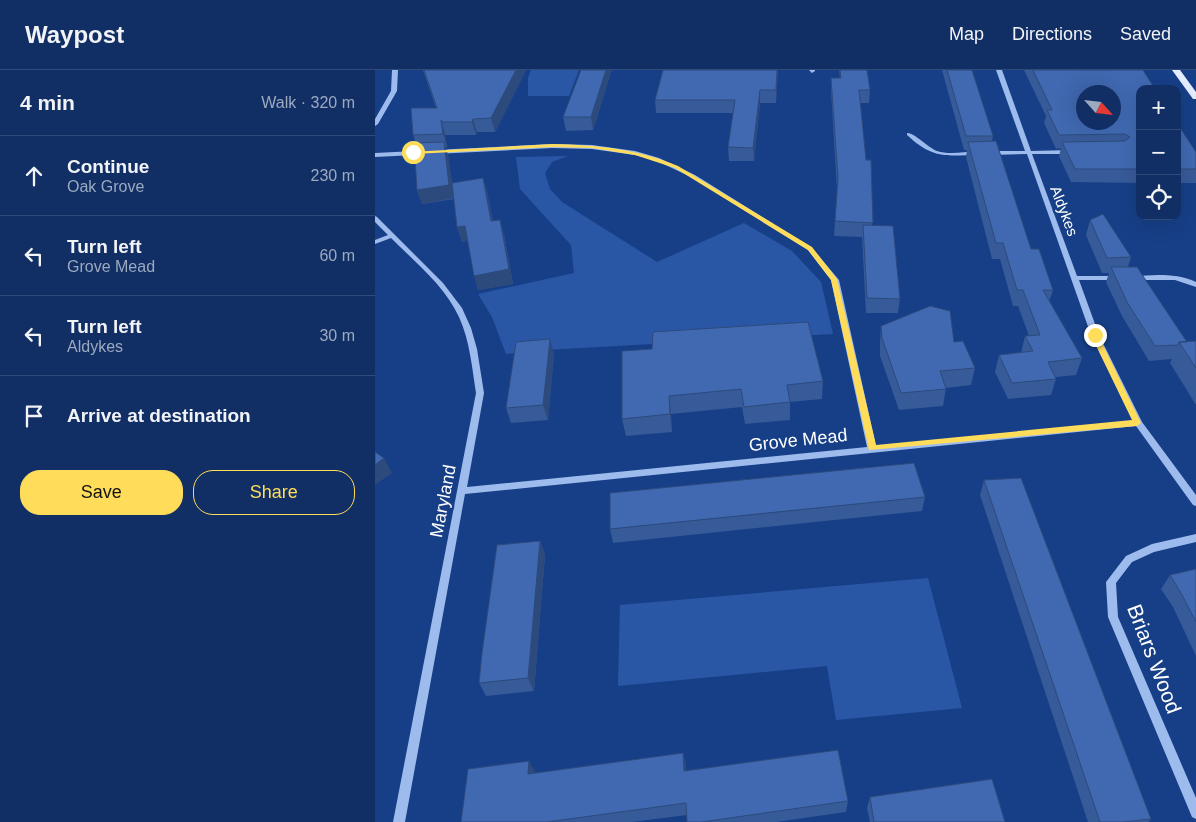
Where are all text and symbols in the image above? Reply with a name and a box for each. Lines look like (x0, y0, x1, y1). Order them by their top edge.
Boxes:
text: Waypost (25, 21, 124, 48)
text: Map (949, 24, 984, 44)
text: Directions (1012, 24, 1092, 44)
text: Saved (1120, 24, 1171, 44)
north arrow (1076, 85, 1121, 130)
map controls (1136, 85, 1181, 220)
button: + (1136, 85, 1181, 130)
text: 4 min (20, 91, 75, 114)
text: Walk · 320 m (261, 94, 355, 111)
button: − (1136, 130, 1181, 175)
route start (402, 141, 425, 164)
text: Continue (67, 156, 149, 177)
icon: ahead (20, 162, 48, 190)
text: 230 m (311, 167, 355, 184)
button: locate (1136, 175, 1181, 220)
text: Oak Grove (67, 178, 144, 195)
street label: Aldykes (1047, 183, 1082, 238)
text: Turn left (67, 236, 142, 257)
icon: left (20, 242, 48, 270)
text: 60 m (319, 247, 355, 264)
text: Grove Mead (67, 258, 155, 275)
text: Turn left (67, 316, 142, 337)
icon: left (20, 322, 48, 350)
route end (1084, 324, 1107, 347)
text: 30 m (319, 327, 355, 344)
text: Aldykes (67, 338, 123, 355)
icon: arrive (20, 402, 48, 430)
text: Arrive at destination (67, 405, 251, 426)
street label: Grove Mead (748, 425, 848, 455)
street label: Maryland (426, 463, 460, 539)
button: Save (20, 470, 183, 515)
button: Share (193, 470, 355, 515)
street label: Briars Wood (1123, 601, 1186, 717)

